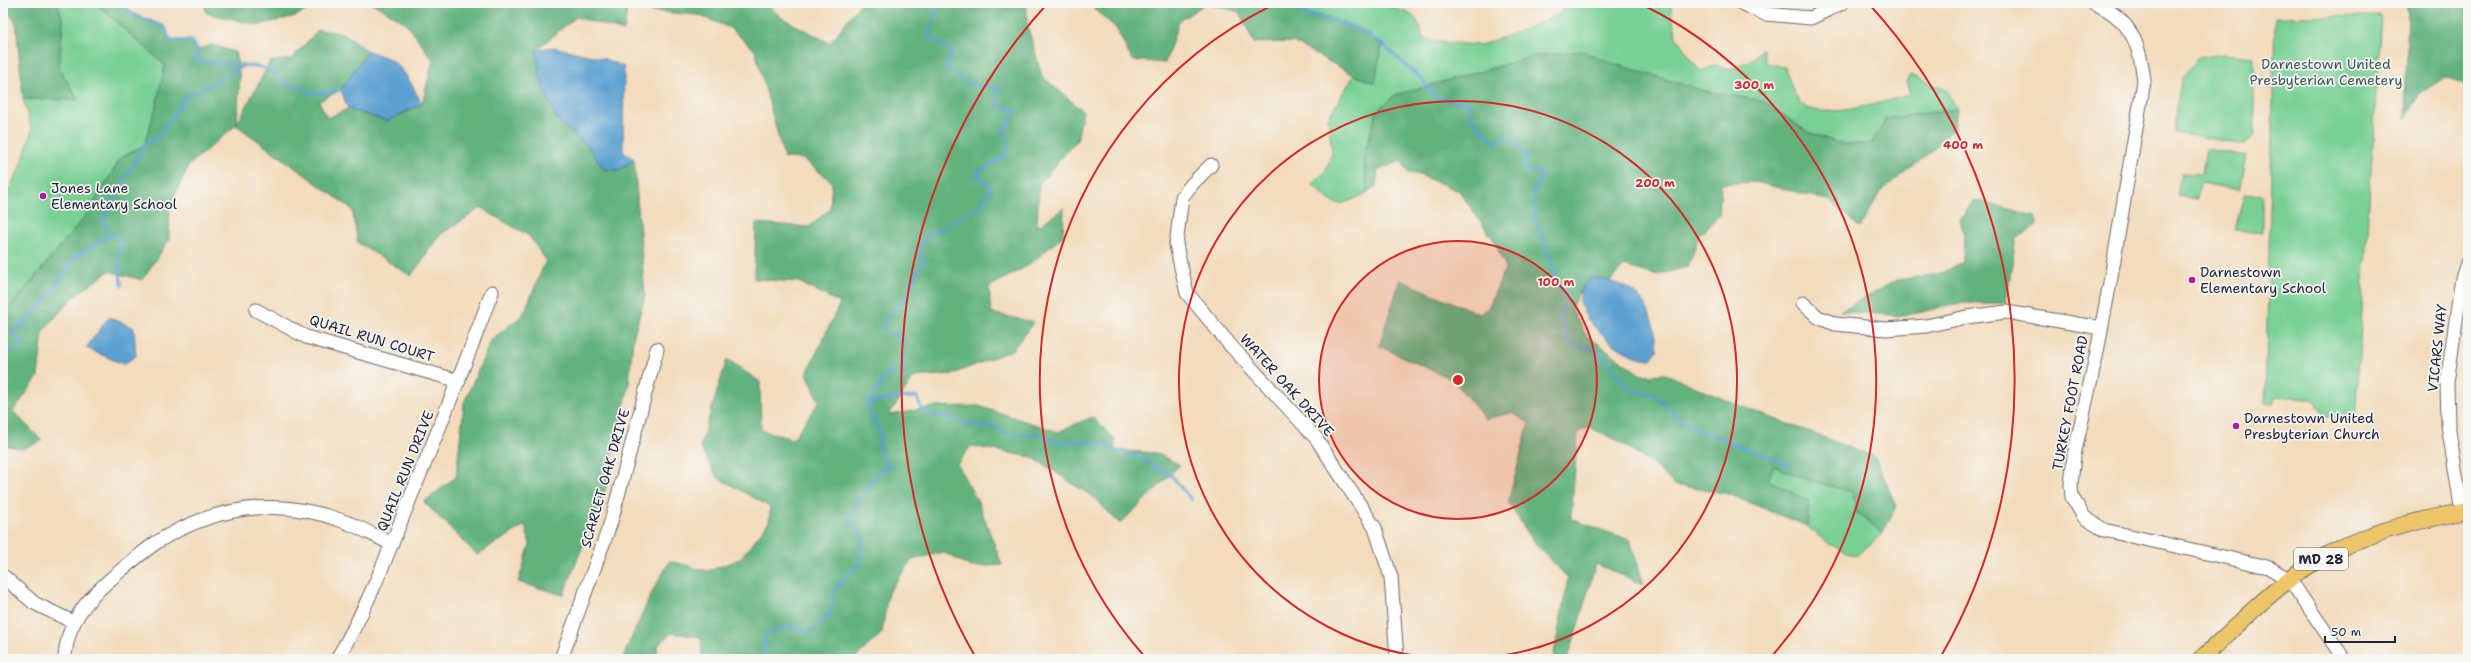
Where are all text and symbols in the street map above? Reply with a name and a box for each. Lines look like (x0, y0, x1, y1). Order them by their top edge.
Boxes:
park label: Darnestown United Presbyterian Cemetery (2249, 55, 2403, 89)
text: 300 m (1734, 77, 1774, 93)
text: 400 m (1943, 137, 1983, 153)
text: 200 m (1635, 175, 1675, 191)
place label: Jones Lane Elementary School (51, 179, 178, 213)
marker: Jones Lane Elementary School (38, 191, 48, 201)
place label: Darnestown Elementary School (2200, 263, 2327, 297)
text: 100 m (1538, 274, 1575, 290)
marker: Darnestown Elementary School (2187, 275, 2197, 285)
street label: VICARS WAY (2423, 303, 2451, 393)
street label: QUAIL RUN COURT (307, 310, 437, 366)
street label: WATER OAK DRIVE (1236, 330, 1338, 440)
street label: TURKEY FOOT ROAD (2048, 334, 2092, 472)
centre of rings (1451, 373, 1465, 387)
street label: SCARLET OAK DRIVE (577, 406, 634, 550)
street label: QUAIL RUN DRIVE (373, 408, 438, 534)
place label: Darnestown United Presbyterian Church (2244, 409, 2380, 443)
marker: Darnestown United Presbyterian Church (2231, 421, 2241, 431)
road number: MD 28 (2294, 548, 2348, 570)
scale bar (2325, 618, 2395, 644)
text: 50 m (2331, 624, 2361, 640)

